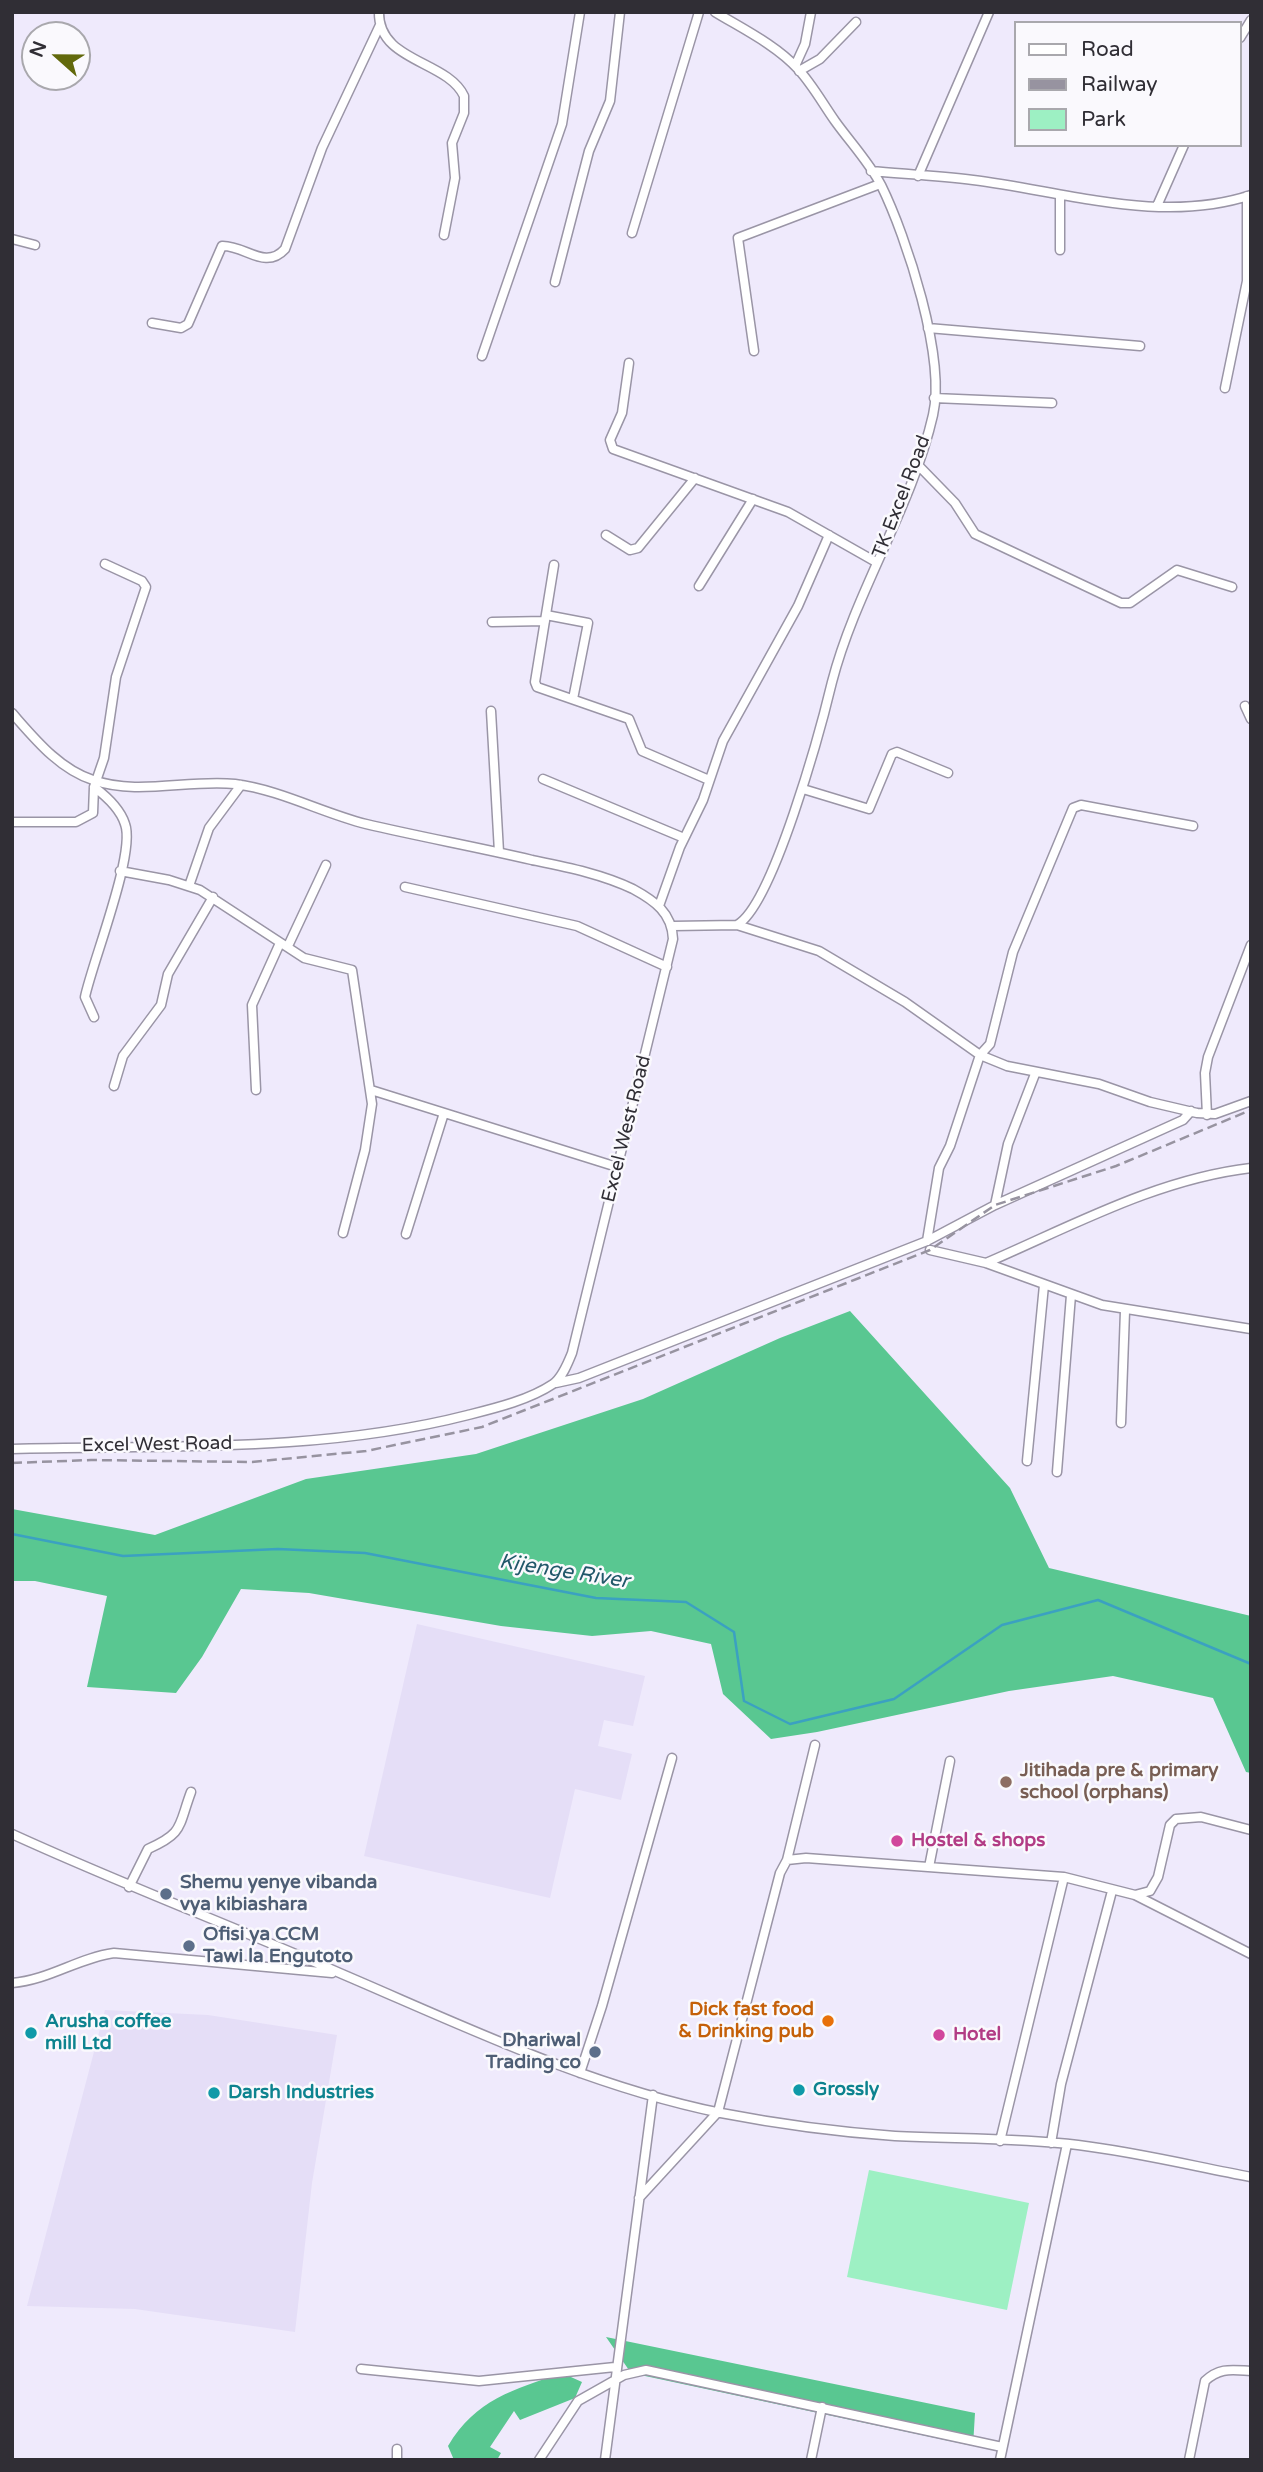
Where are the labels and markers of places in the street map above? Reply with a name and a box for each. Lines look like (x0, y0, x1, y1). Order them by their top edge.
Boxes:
place label: Jitihada pre & primary school (orphans) (1020, 1760, 1219, 1804)
marker: Jitihada pre & primary school (orphans) (998, 1774, 1014, 1790)
place label: Hostel & shops (911, 1830, 1045, 1852)
marker: Hostel & shops (889, 1833, 905, 1849)
place label: Shemu yenye vibanda vya kibiashara (180, 1872, 377, 1916)
marker: Shemu yenye vibanda vya kibiashara (158, 1886, 174, 1902)
place label: Ofisi ya CCM Tawi la Engutoto (203, 1924, 353, 1968)
marker: Ofisi ya CCM Tawi la Engutoto (181, 1938, 197, 1954)
place label: Dick fast food & Drinking pub (678, 1999, 814, 2043)
place label: Arusha coffee mill Ltd (45, 2011, 171, 2055)
marker: Dick fast food & Drinking pub (820, 2013, 836, 2029)
place label: Hotel (953, 2024, 1001, 2046)
marker: Arusha coffee mill Ltd (23, 2025, 39, 2041)
marker: Hotel (931, 2027, 947, 2043)
place label: Dhariwal Trading co (486, 2030, 581, 2074)
marker: Dhariwal Trading co (587, 2044, 603, 2060)
place label: Grossly (813, 2079, 879, 2101)
place label: Darsh Industries (228, 2082, 374, 2104)
marker: Grossly (791, 2082, 807, 2098)
marker: Darsh Industries (206, 2085, 222, 2101)

